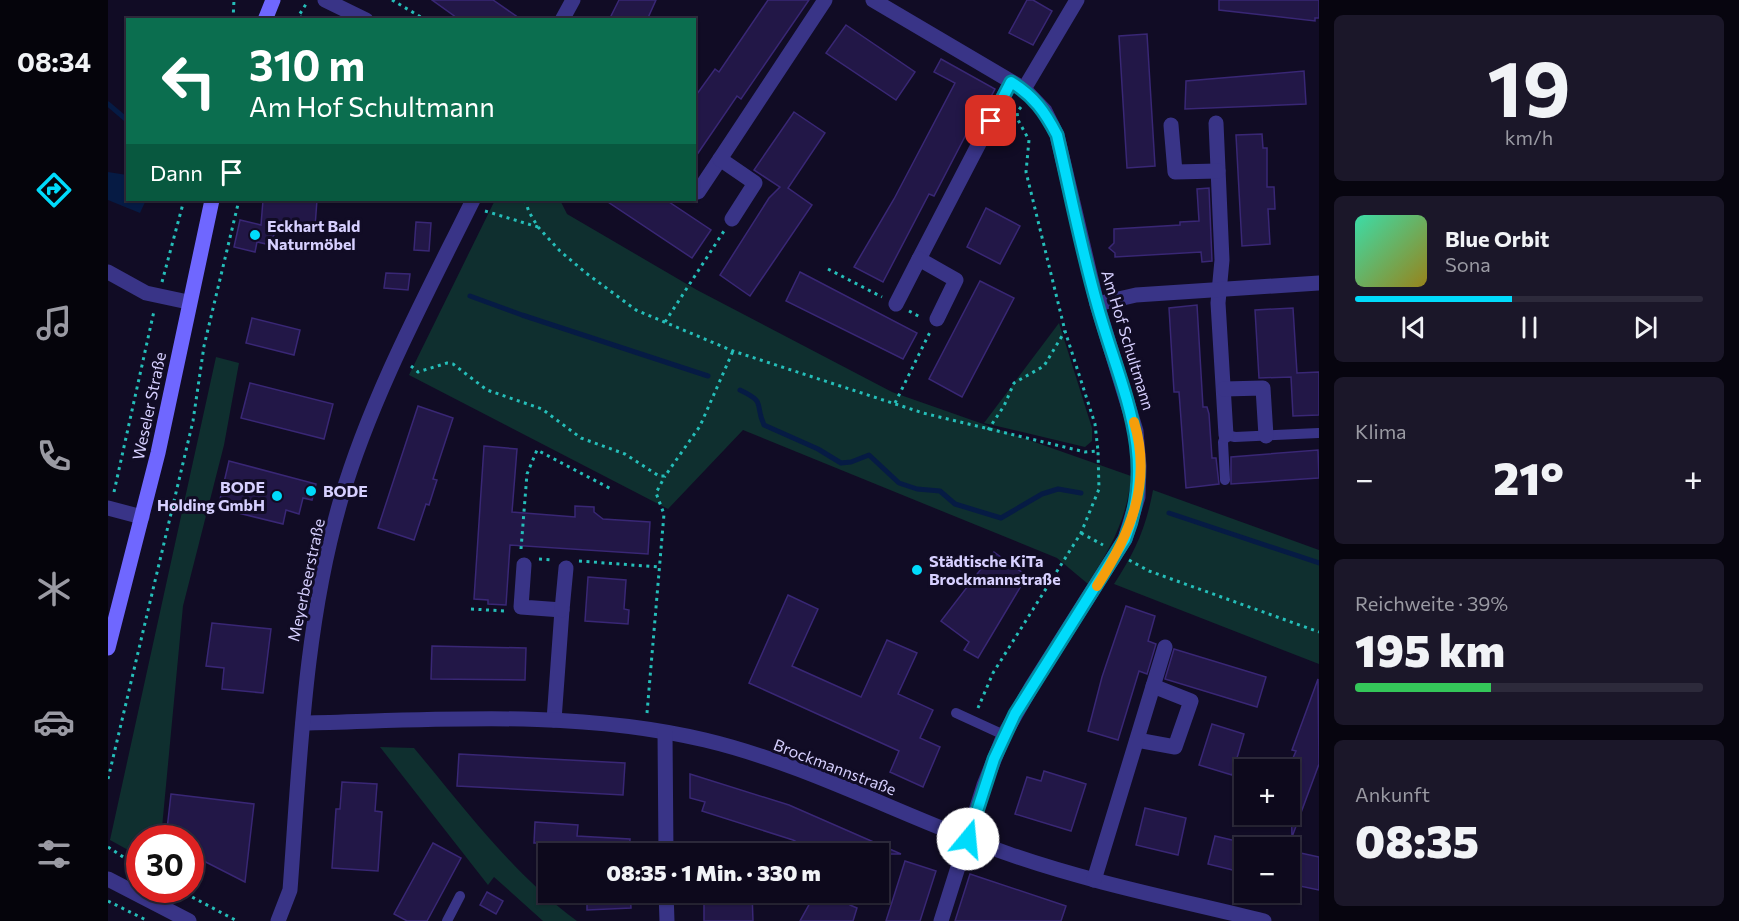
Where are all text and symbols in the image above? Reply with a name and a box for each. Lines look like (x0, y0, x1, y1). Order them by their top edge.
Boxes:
text: 310 m (249, 38, 365, 90)
text: 19 (1487, 38, 1571, 133)
icon: left (150, 42, 228, 120)
text: 08:34 (17, 45, 91, 78)
text: Am Hof Schultmann (249, 90, 495, 123)
pin (965, 95, 1016, 146)
icon: arrive (974, 104, 1007, 137)
text: km/h (1505, 125, 1553, 149)
icon: arrive (215, 156, 248, 189)
text: Dann (150, 159, 203, 186)
icon: directions (33, 169, 75, 211)
place label: Eckhart Bald Naturmöbel (267, 216, 360, 253)
text: Blue Orbit (1445, 225, 1549, 252)
marker: Eckhart Bald Naturmöbel (248, 228, 262, 242)
text: Sona (1445, 252, 1491, 276)
street label: Am Hof Schultmann (1098, 267, 1159, 412)
icon: music (33, 302, 75, 344)
icon: previous (1397, 311, 1430, 344)
icon: pause (1513, 311, 1546, 344)
icon: next (1629, 311, 1662, 344)
street label: Weseler Straße (128, 350, 169, 462)
text: Klima (1355, 419, 1407, 443)
icon: phone (33, 435, 75, 477)
text: 21° (1493, 449, 1564, 504)
text: − (1355, 457, 1374, 498)
text: + (1684, 457, 1703, 498)
place label: BODE Holding GmbH (157, 477, 265, 514)
place label: BODE (323, 481, 368, 500)
marker: BODE (304, 484, 318, 498)
marker: BODE Holding GmbH (270, 489, 284, 503)
street label: Meyerbeerstraße (283, 517, 328, 643)
place label: Städtische KiTa Brockmannstraße (929, 551, 1061, 588)
marker: Städtische KiTa Brockmannstraße (910, 563, 924, 577)
icon: climate (33, 568, 75, 610)
text: Reichweite · 39% (1355, 591, 1508, 615)
text: 195 km (1355, 621, 1505, 676)
icon: car (33, 701, 75, 743)
street label: Brockmannstraße (771, 734, 899, 799)
map controls (1234, 759, 1300, 903)
button: + (1234, 759, 1300, 825)
text: Ankunft (1355, 782, 1430, 806)
position arrow (936, 807, 1000, 871)
text: 08:35 (1355, 812, 1479, 867)
speed limit sign: 30 (126, 825, 204, 903)
icon: filters (33, 833, 75, 875)
button: − (1234, 837, 1300, 903)
text: 08:35 · 1 Min. · 330 m (606, 859, 821, 886)

